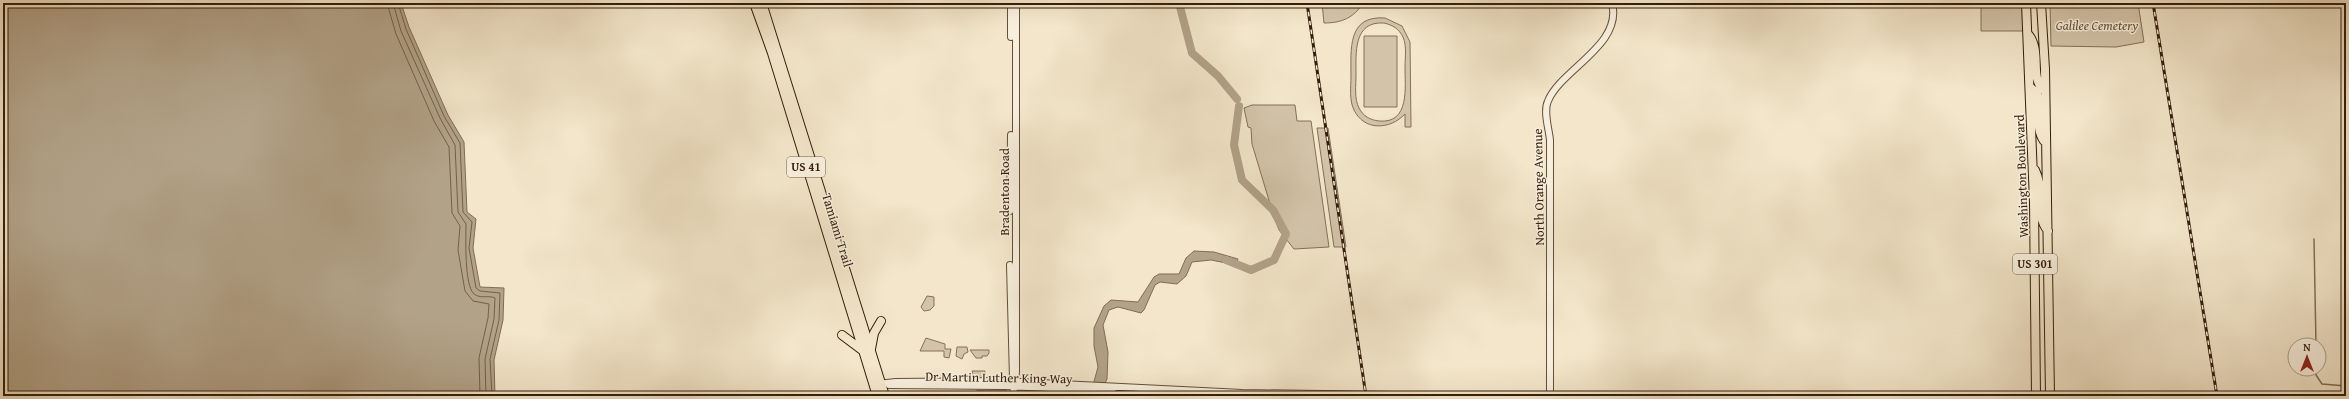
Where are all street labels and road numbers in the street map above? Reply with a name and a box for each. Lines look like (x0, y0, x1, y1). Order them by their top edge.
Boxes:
street label: Washington Boulevard (2010, 114, 2033, 238)
street label: North Orange Avenue (1528, 128, 1549, 246)
street label: Bradenton Road (995, 148, 1014, 236)
road number: US 41 (787, 157, 825, 177)
street label: Tamiami Trail (817, 191, 858, 270)
road number: US 301 (2013, 254, 2057, 274)
street label: Dr Martin Luther King Way (925, 367, 1073, 388)

